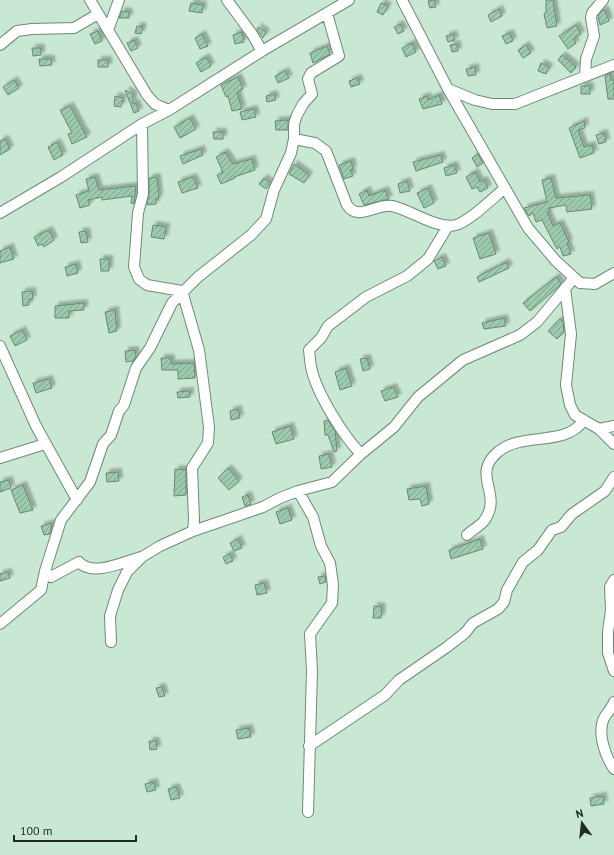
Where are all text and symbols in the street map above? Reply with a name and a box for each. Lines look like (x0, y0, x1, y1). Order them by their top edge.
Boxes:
north arrow (562, 803, 602, 843)
text: N (574, 806, 585, 821)
scale bar (14, 817, 136, 843)
text: 100 m (20, 823, 53, 838)

